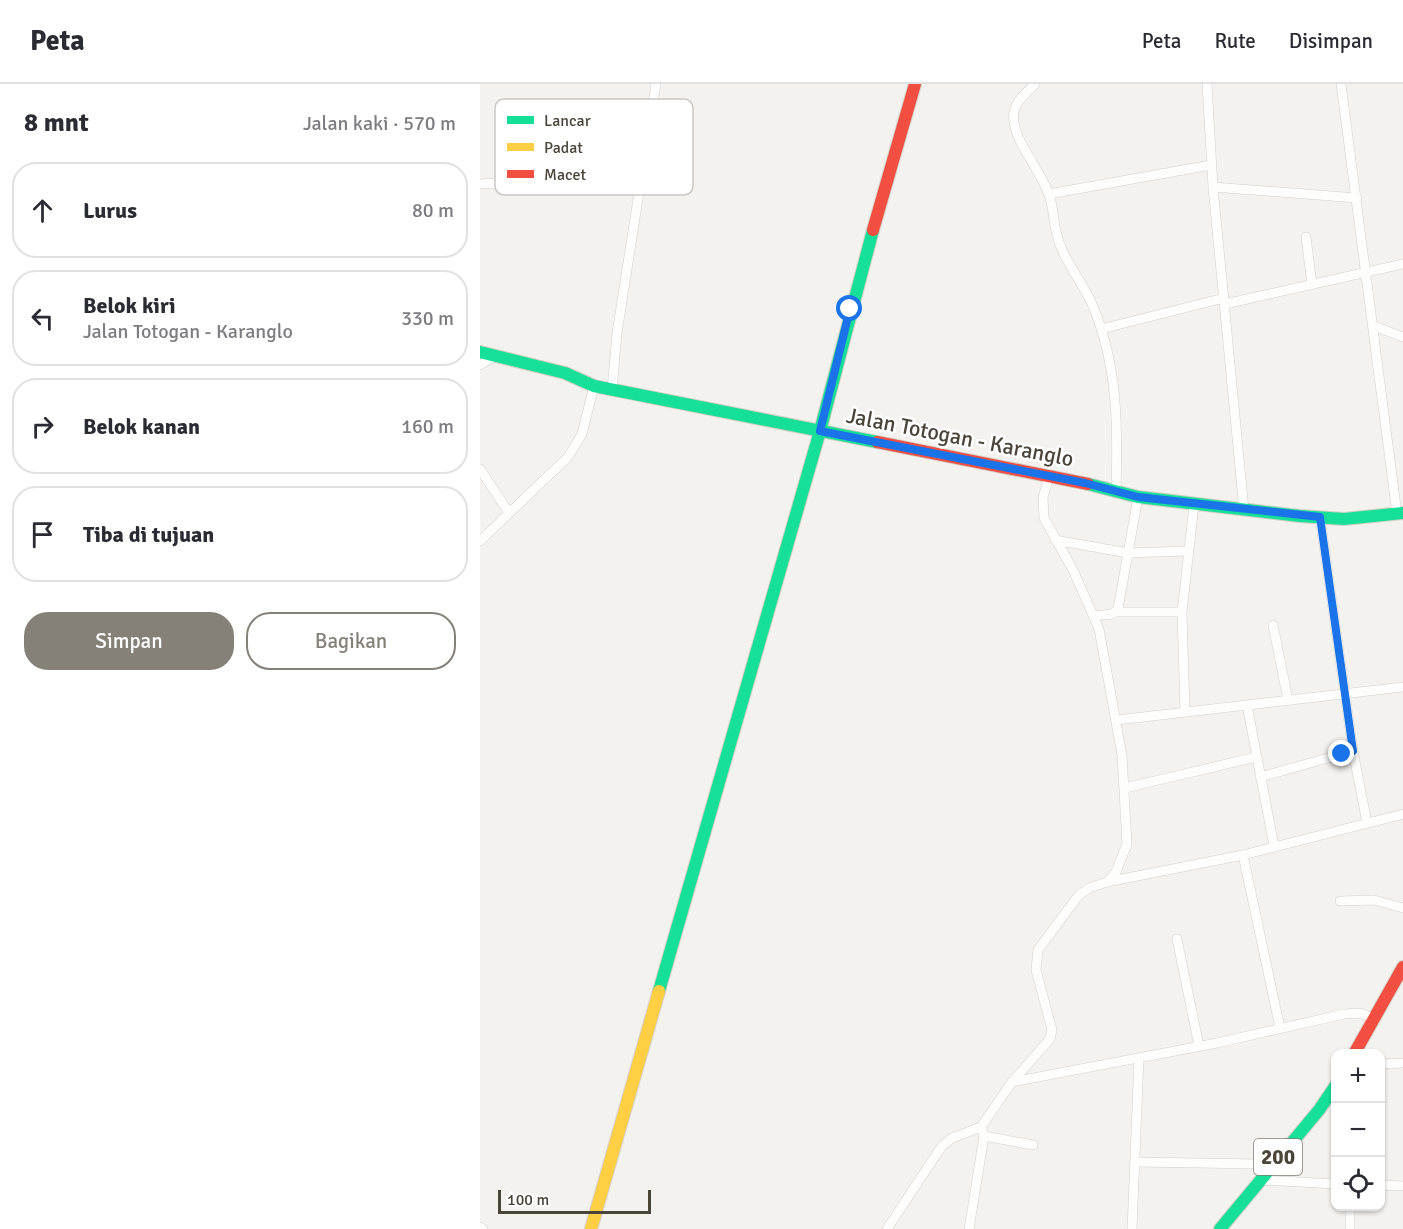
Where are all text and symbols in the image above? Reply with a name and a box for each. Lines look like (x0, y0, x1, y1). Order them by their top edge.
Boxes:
text: Peta (30, 24, 85, 58)
text: Peta (1142, 28, 1182, 54)
text: Rute (1215, 28, 1256, 54)
text: Disimpan (1289, 28, 1373, 54)
legend (495, 99, 693, 195)
text: 8 mnt (24, 107, 89, 139)
text: Jalan kaki · 570 m (303, 111, 456, 136)
text: Lancar (544, 111, 591, 131)
text: Padat (544, 138, 583, 158)
text: Macet (544, 165, 586, 185)
icon: ahead (26, 194, 59, 227)
text: Lurus (83, 197, 137, 224)
text: 80 m (412, 198, 454, 223)
text: Belok kiri (83, 292, 176, 319)
route start (836, 295, 862, 321)
icon: left (26, 302, 59, 335)
text: 330 m (401, 306, 454, 331)
text: Jalan Totogan - Karanglo (83, 319, 293, 344)
street label: Jalan Totogan - Karanglo (844, 402, 1076, 472)
icon: right (26, 410, 59, 443)
text: Belok kanan (83, 413, 200, 440)
text: 160 m (401, 414, 454, 439)
icon: arrive (26, 518, 59, 551)
text: Tiba di tujuan (83, 521, 214, 548)
button: Simpan (24, 612, 234, 670)
button: Bagikan (246, 612, 456, 670)
route end (1328, 740, 1354, 766)
map controls (1331, 1049, 1385, 1211)
button: + (1331, 1049, 1385, 1103)
button: − (1331, 1103, 1385, 1157)
road number: 200 (1254, 1139, 1302, 1175)
button: locate (1331, 1157, 1385, 1211)
scale bar (498, 1187, 651, 1214)
text: 100 m (507, 1190, 549, 1210)

